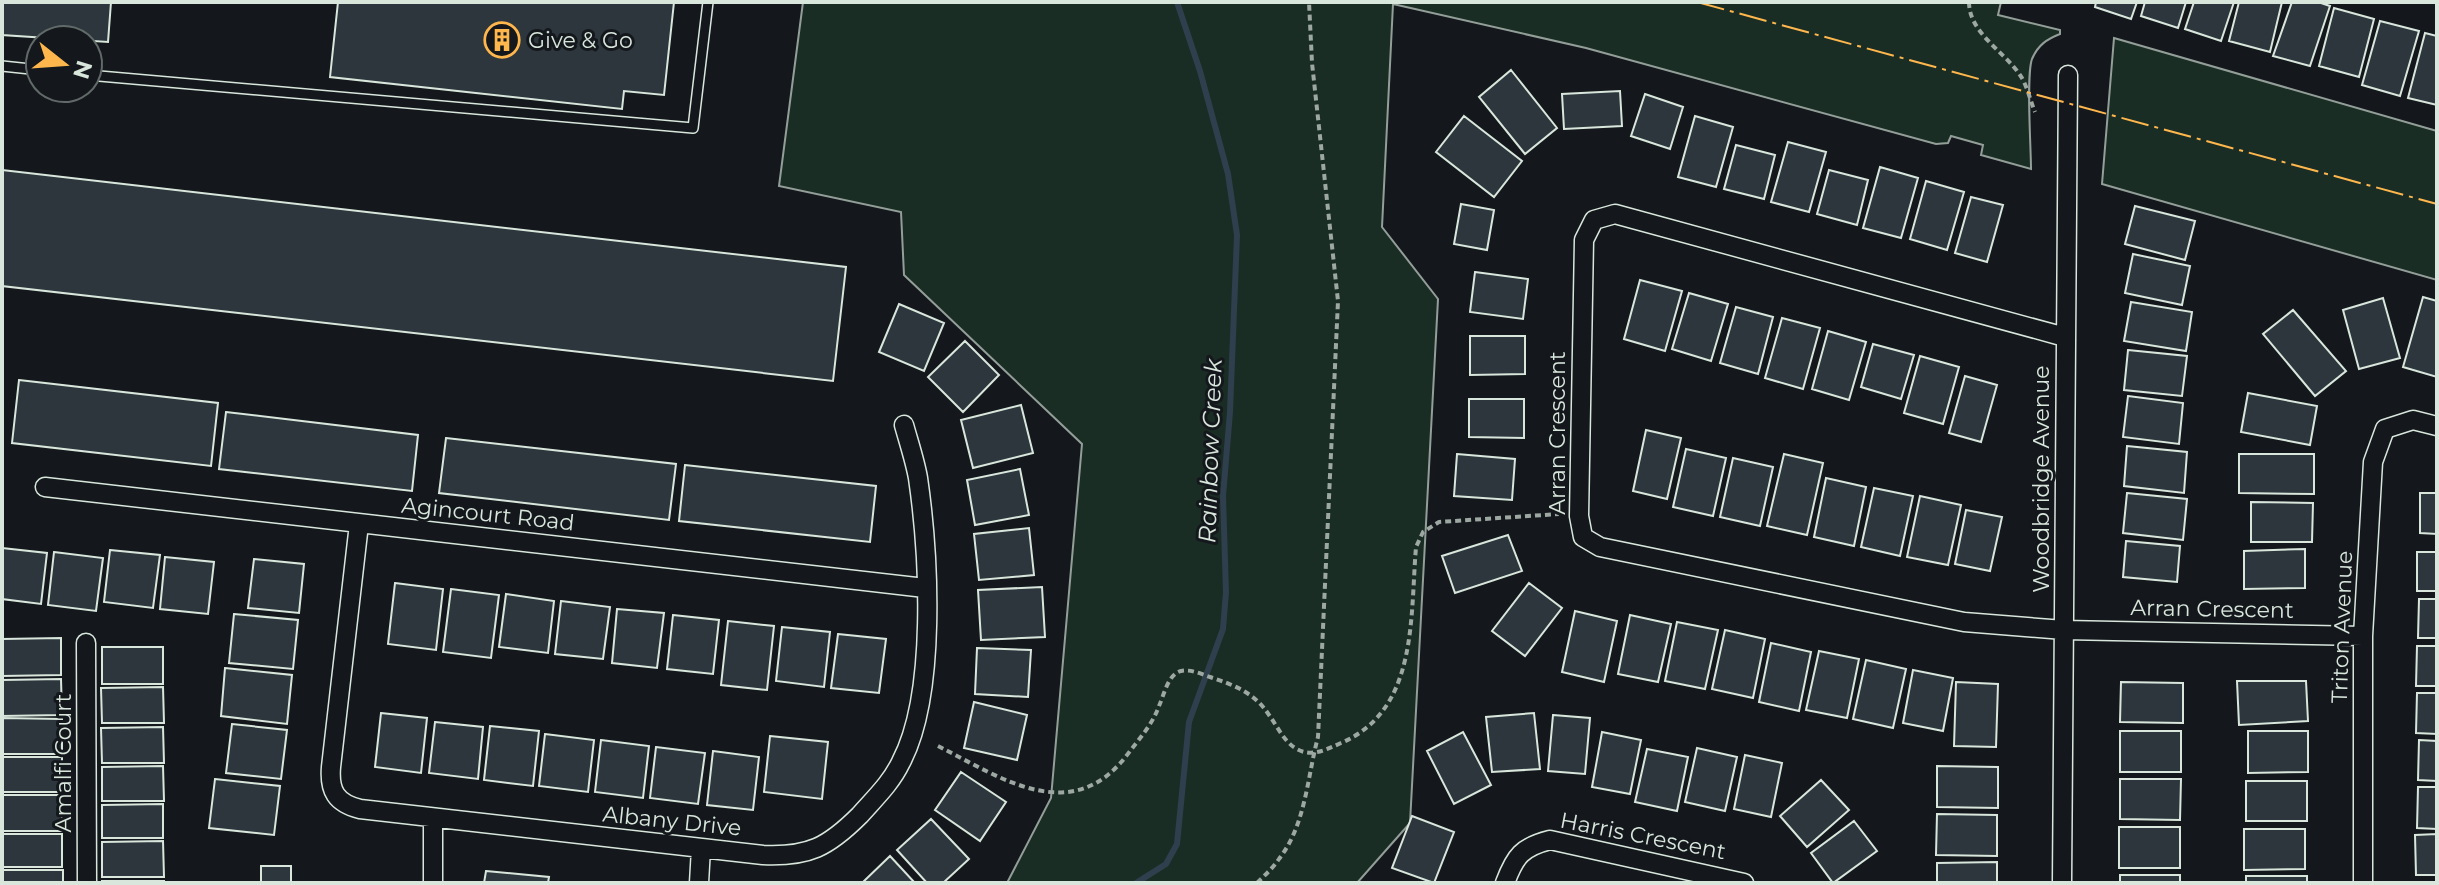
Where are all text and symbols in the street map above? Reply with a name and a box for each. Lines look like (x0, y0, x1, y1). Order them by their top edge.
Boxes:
building icon: Give & Go (483, 21, 521, 59)
north arrow (24, 24, 104, 104)
place label: Give & Go (528, 27, 633, 54)
text: N (67, 57, 98, 82)
street label: Arran Crescent (1544, 351, 1571, 515)
water label: Rainbow Creek (1192, 357, 1228, 544)
street label: Woodbridge Avenue (2028, 365, 2055, 593)
street label: Agincourt Road (400, 491, 576, 537)
street label: Triton Avenue (2326, 550, 2358, 704)
street label: Arran Crescent (2130, 594, 2294, 624)
street label: Amalfi Court (50, 694, 77, 832)
street label: Albany Drive (601, 800, 743, 842)
street label: Harris Crescent (1558, 807, 1728, 865)

